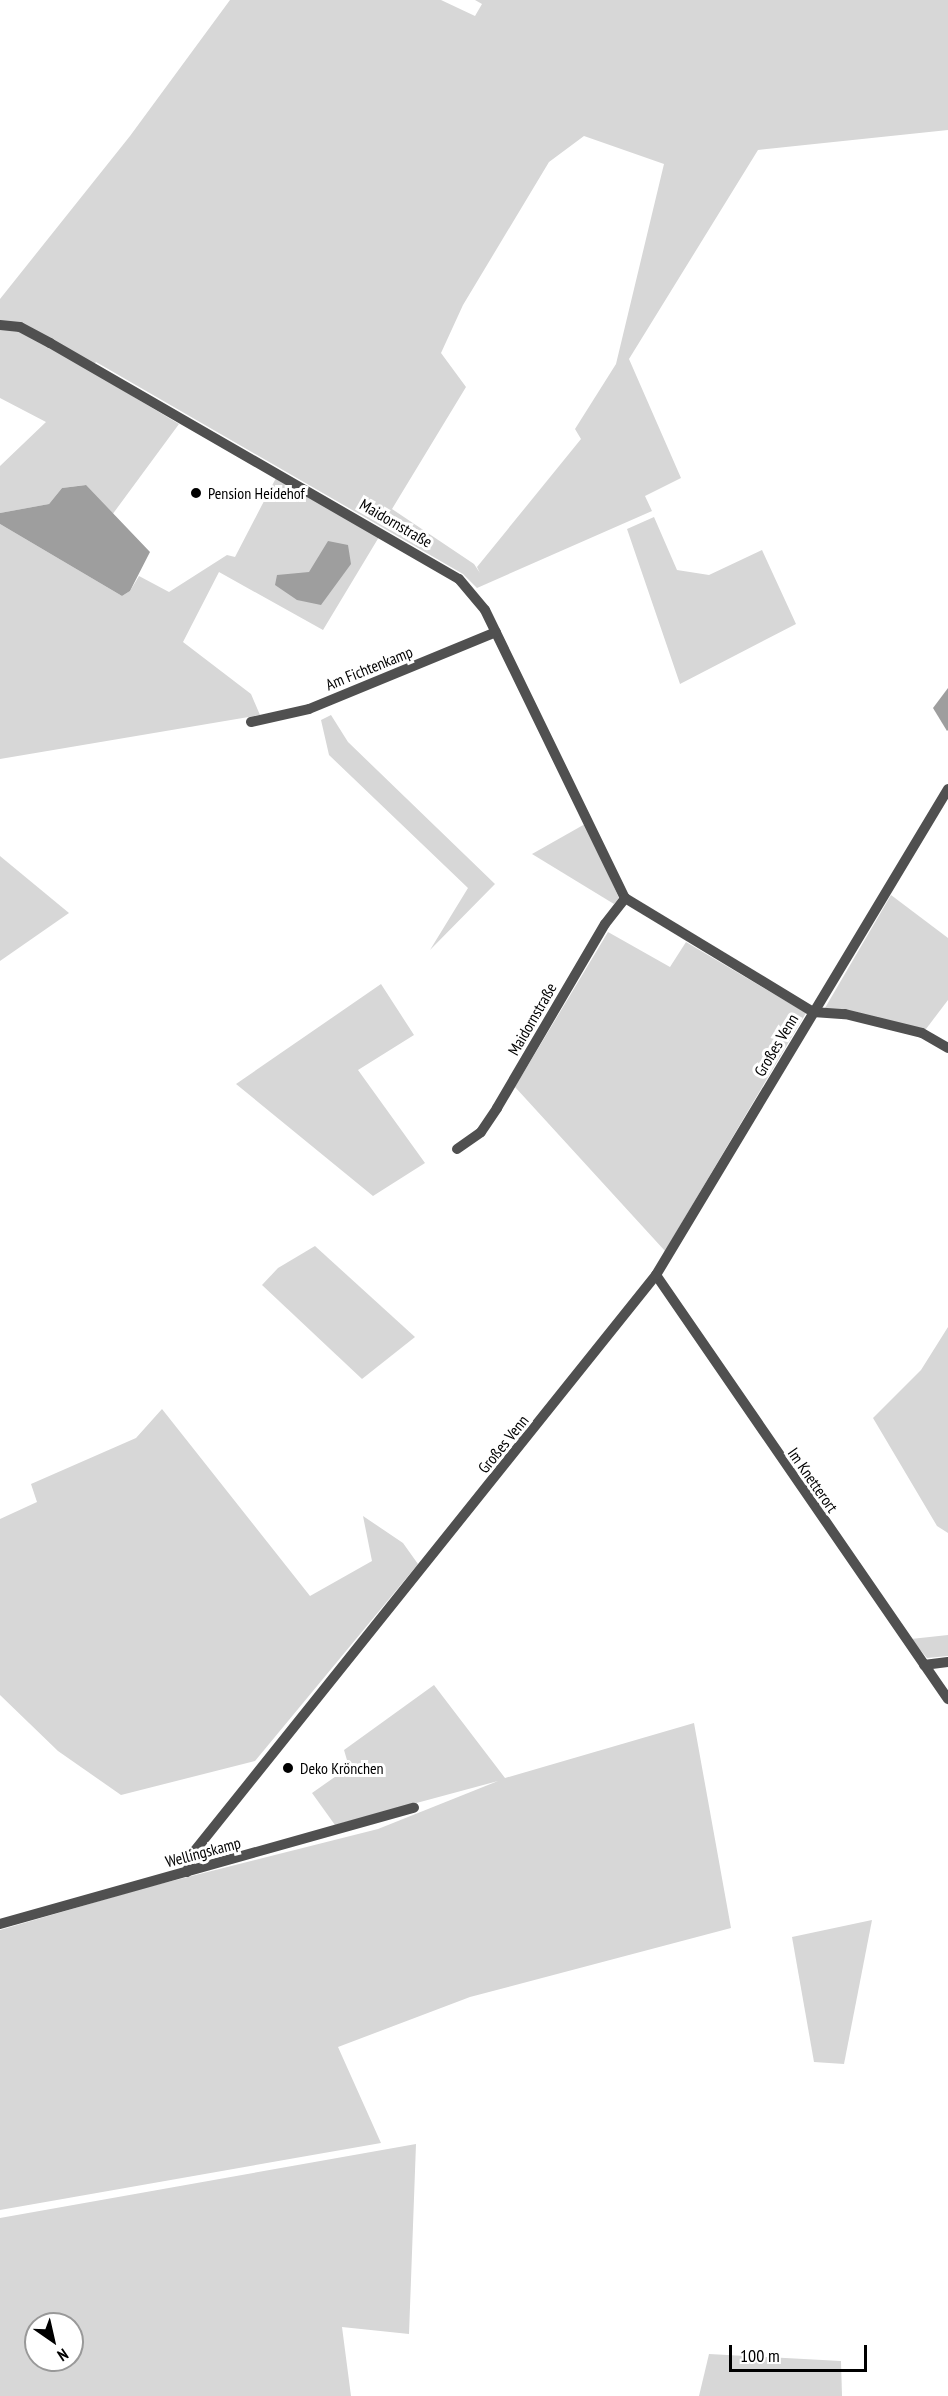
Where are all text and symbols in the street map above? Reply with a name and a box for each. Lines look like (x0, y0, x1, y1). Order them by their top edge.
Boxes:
place label: Pension Heidehof (208, 483, 305, 503)
marker: Pension Heidehof (189, 486, 203, 500)
street label: Maidornstraße (356, 495, 436, 551)
street label: Am Fichtenkamp (323, 642, 415, 694)
street label: Maidornstraße (504, 979, 560, 1059)
street label: Großes Venn (750, 1010, 802, 1080)
street label: Großes Venn (474, 1411, 532, 1477)
street label: Im Knetterort (784, 1444, 842, 1516)
place label: Deko Krönchen (300, 1758, 384, 1778)
marker: Deko Krönchen (281, 1761, 295, 1775)
street label: Wellingskamp (163, 1833, 243, 1871)
north arrow (24, 2312, 84, 2372)
scale bar (732, 2333, 870, 2371)
text: 100 m (740, 2344, 780, 2367)
text: N (54, 2345, 72, 2366)

